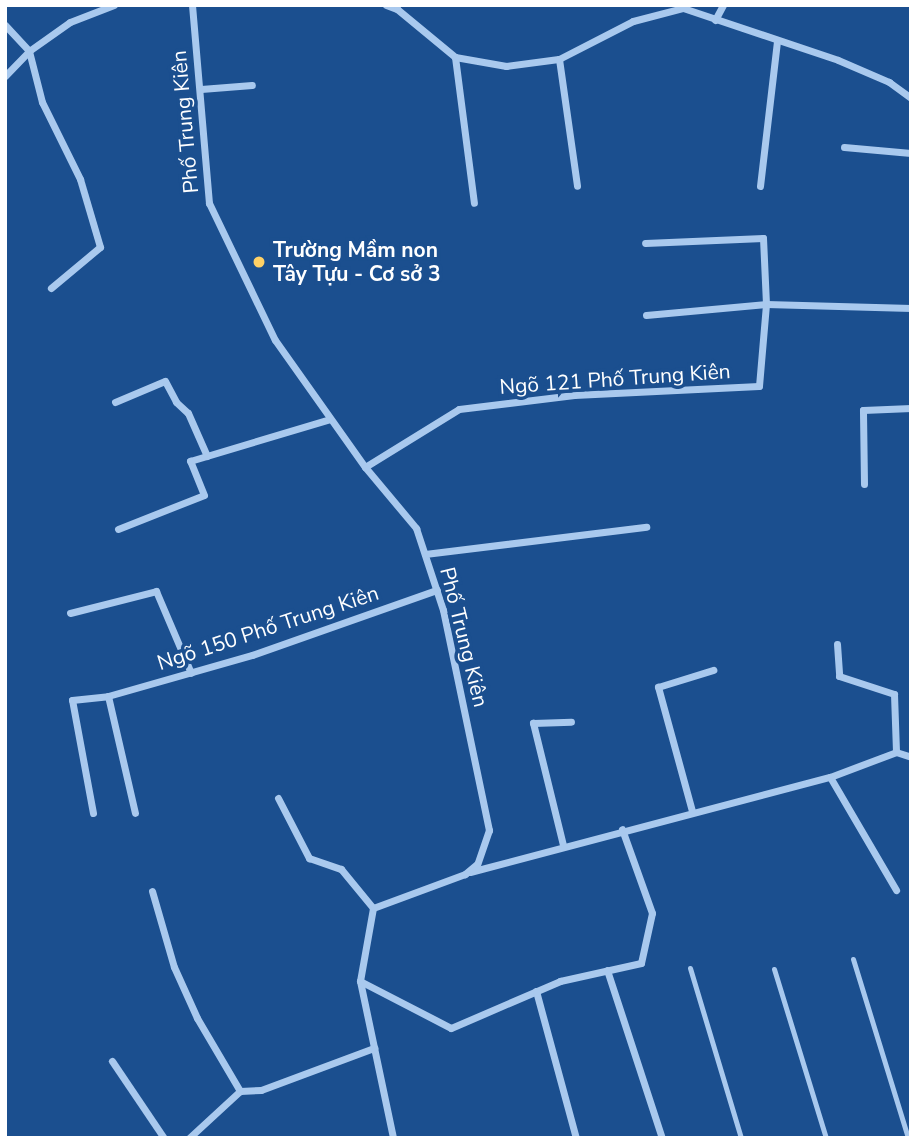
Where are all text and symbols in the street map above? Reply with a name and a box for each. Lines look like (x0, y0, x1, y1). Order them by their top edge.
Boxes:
street label: Phố Trung Kiên (166, 49, 204, 195)
place label: Trường Mầm non Tây Tựu - Cơ sở 3 (273, 237, 441, 287)
marker: Trường Mầm non Tây Tựu - Cơ sở 3 (251, 254, 267, 270)
street label: Ngõ 121 Phố Trung Kiên (499, 358, 731, 400)
street label: Phố Trung Kiên (434, 564, 494, 710)
street label: Ngõ 150 Phố Trung Kiên (154, 580, 382, 676)

